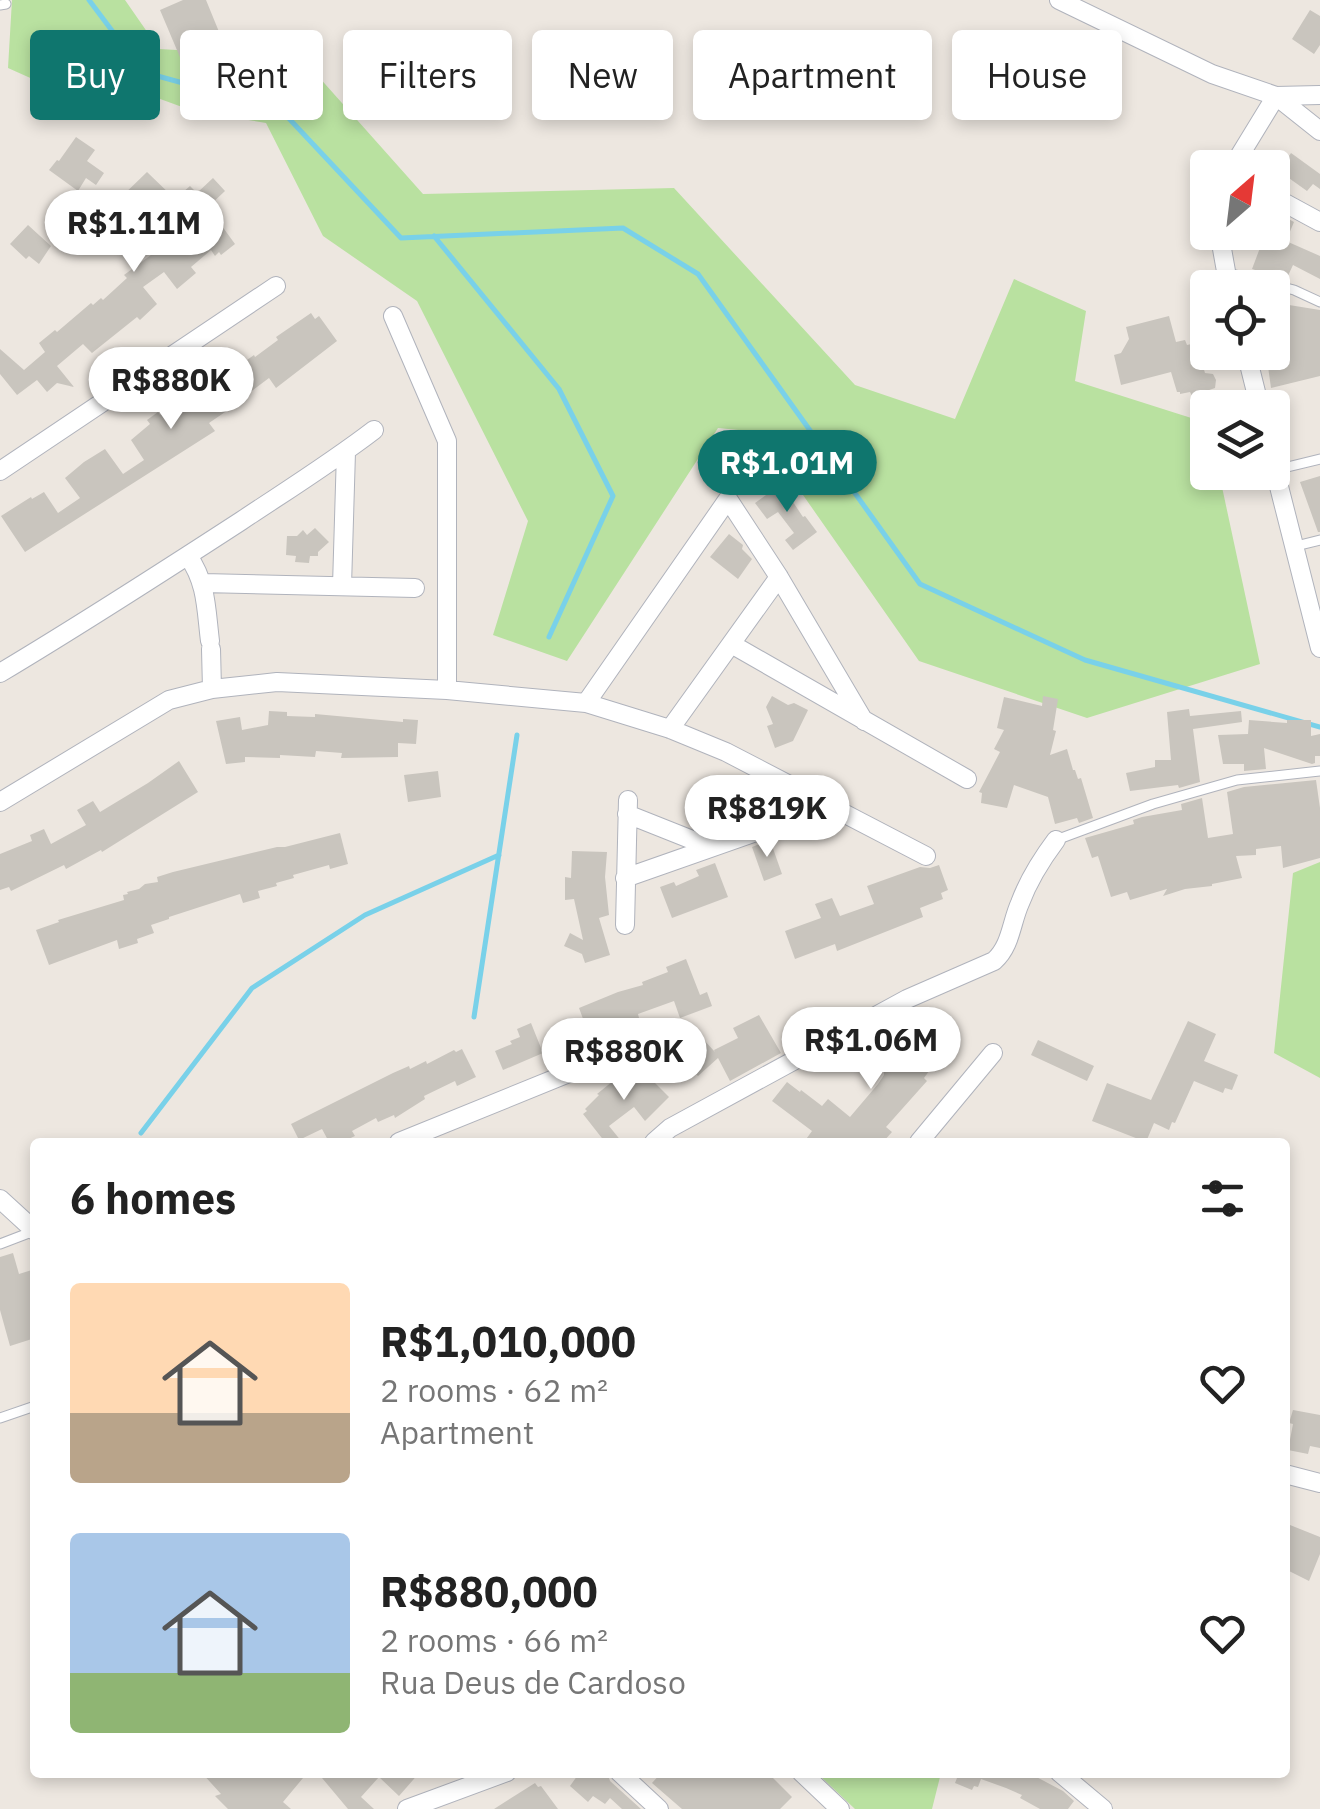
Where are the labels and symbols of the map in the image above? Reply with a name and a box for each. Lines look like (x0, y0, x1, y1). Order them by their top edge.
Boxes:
north arrow (1190, 150, 1290, 250)
pin: R$1.11M (42, 190, 226, 275)
pin: R$880K (90, 347, 252, 432)
pin: R$1.01M (695, 430, 879, 515)
pin: R$819K (686, 775, 848, 860)
pin: R$1.06M (779, 1007, 963, 1092)
pin: R$880K (543, 1018, 705, 1103)

